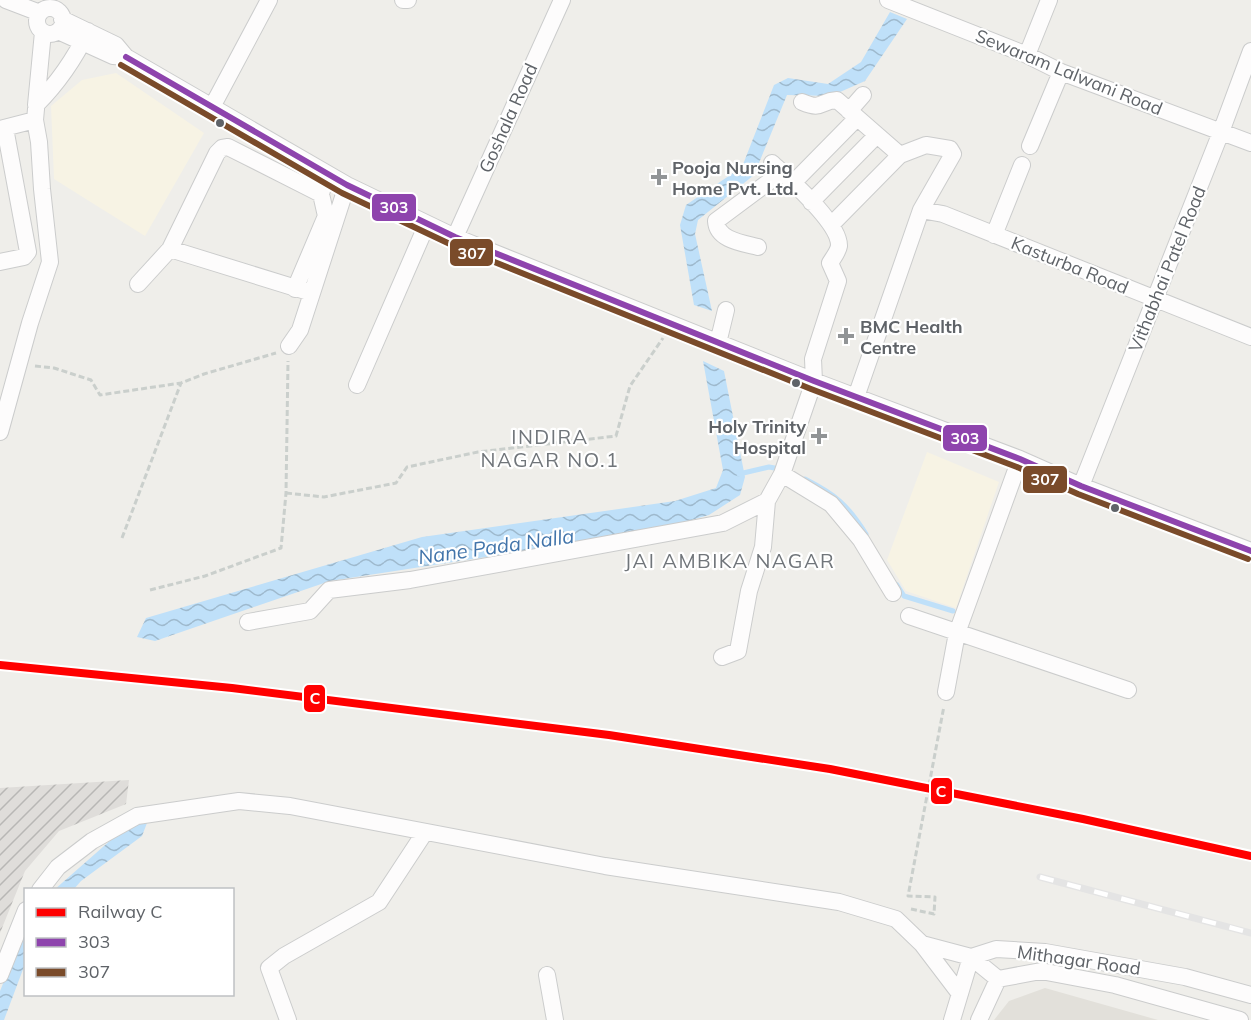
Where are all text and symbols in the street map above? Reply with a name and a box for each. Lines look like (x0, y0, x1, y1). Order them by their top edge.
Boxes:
street label: Sewaram Lalwani Road (972, 24, 1166, 120)
street label: Goshala Road (474, 60, 542, 176)
unlabelled marker (214, 117, 226, 129)
place label: Pooja Nursing Home Pvt. Ltd. (672, 156, 798, 200)
marker: Pooja Nursing Home Pvt. Ltd. (650, 168, 668, 186)
street label: Vithabhai Patel Road (1123, 183, 1211, 355)
line badge: 303 (371, 193, 417, 222)
text: 303 (380, 197, 408, 217)
street label: Kasturba Road (1008, 231, 1132, 299)
line badge: 307 (449, 238, 494, 267)
text: 307 (458, 243, 486, 263)
place label: BMC Health Centre (860, 315, 963, 359)
marker: BMC Health Centre (837, 327, 855, 345)
unlabelled marker (790, 377, 802, 389)
place label: Holy Trinity Hospital (708, 415, 806, 459)
district label: INDIRA NAGAR NO.1 (481, 424, 620, 472)
line badge: 303 (942, 424, 988, 452)
marker: Holy Trinity Hospital (810, 427, 828, 445)
text: 303 (951, 428, 979, 448)
line badge: 307 (1022, 465, 1068, 494)
text: 307 (1031, 469, 1059, 489)
unlabelled marker (1109, 502, 1121, 514)
water label: Nane Pada Nalla (417, 523, 575, 569)
district label: JAI AMBIKA NAGAR (625, 548, 835, 573)
line badge: C (303, 684, 326, 713)
text: C (310, 688, 321, 708)
line badge: C (930, 777, 953, 805)
text: C (936, 781, 947, 801)
legend (24, 888, 234, 996)
text: Railway C (78, 900, 163, 923)
text: 303 (78, 930, 110, 953)
street label: Mithagar Road (1016, 940, 1142, 980)
text: 307 (78, 960, 110, 983)

